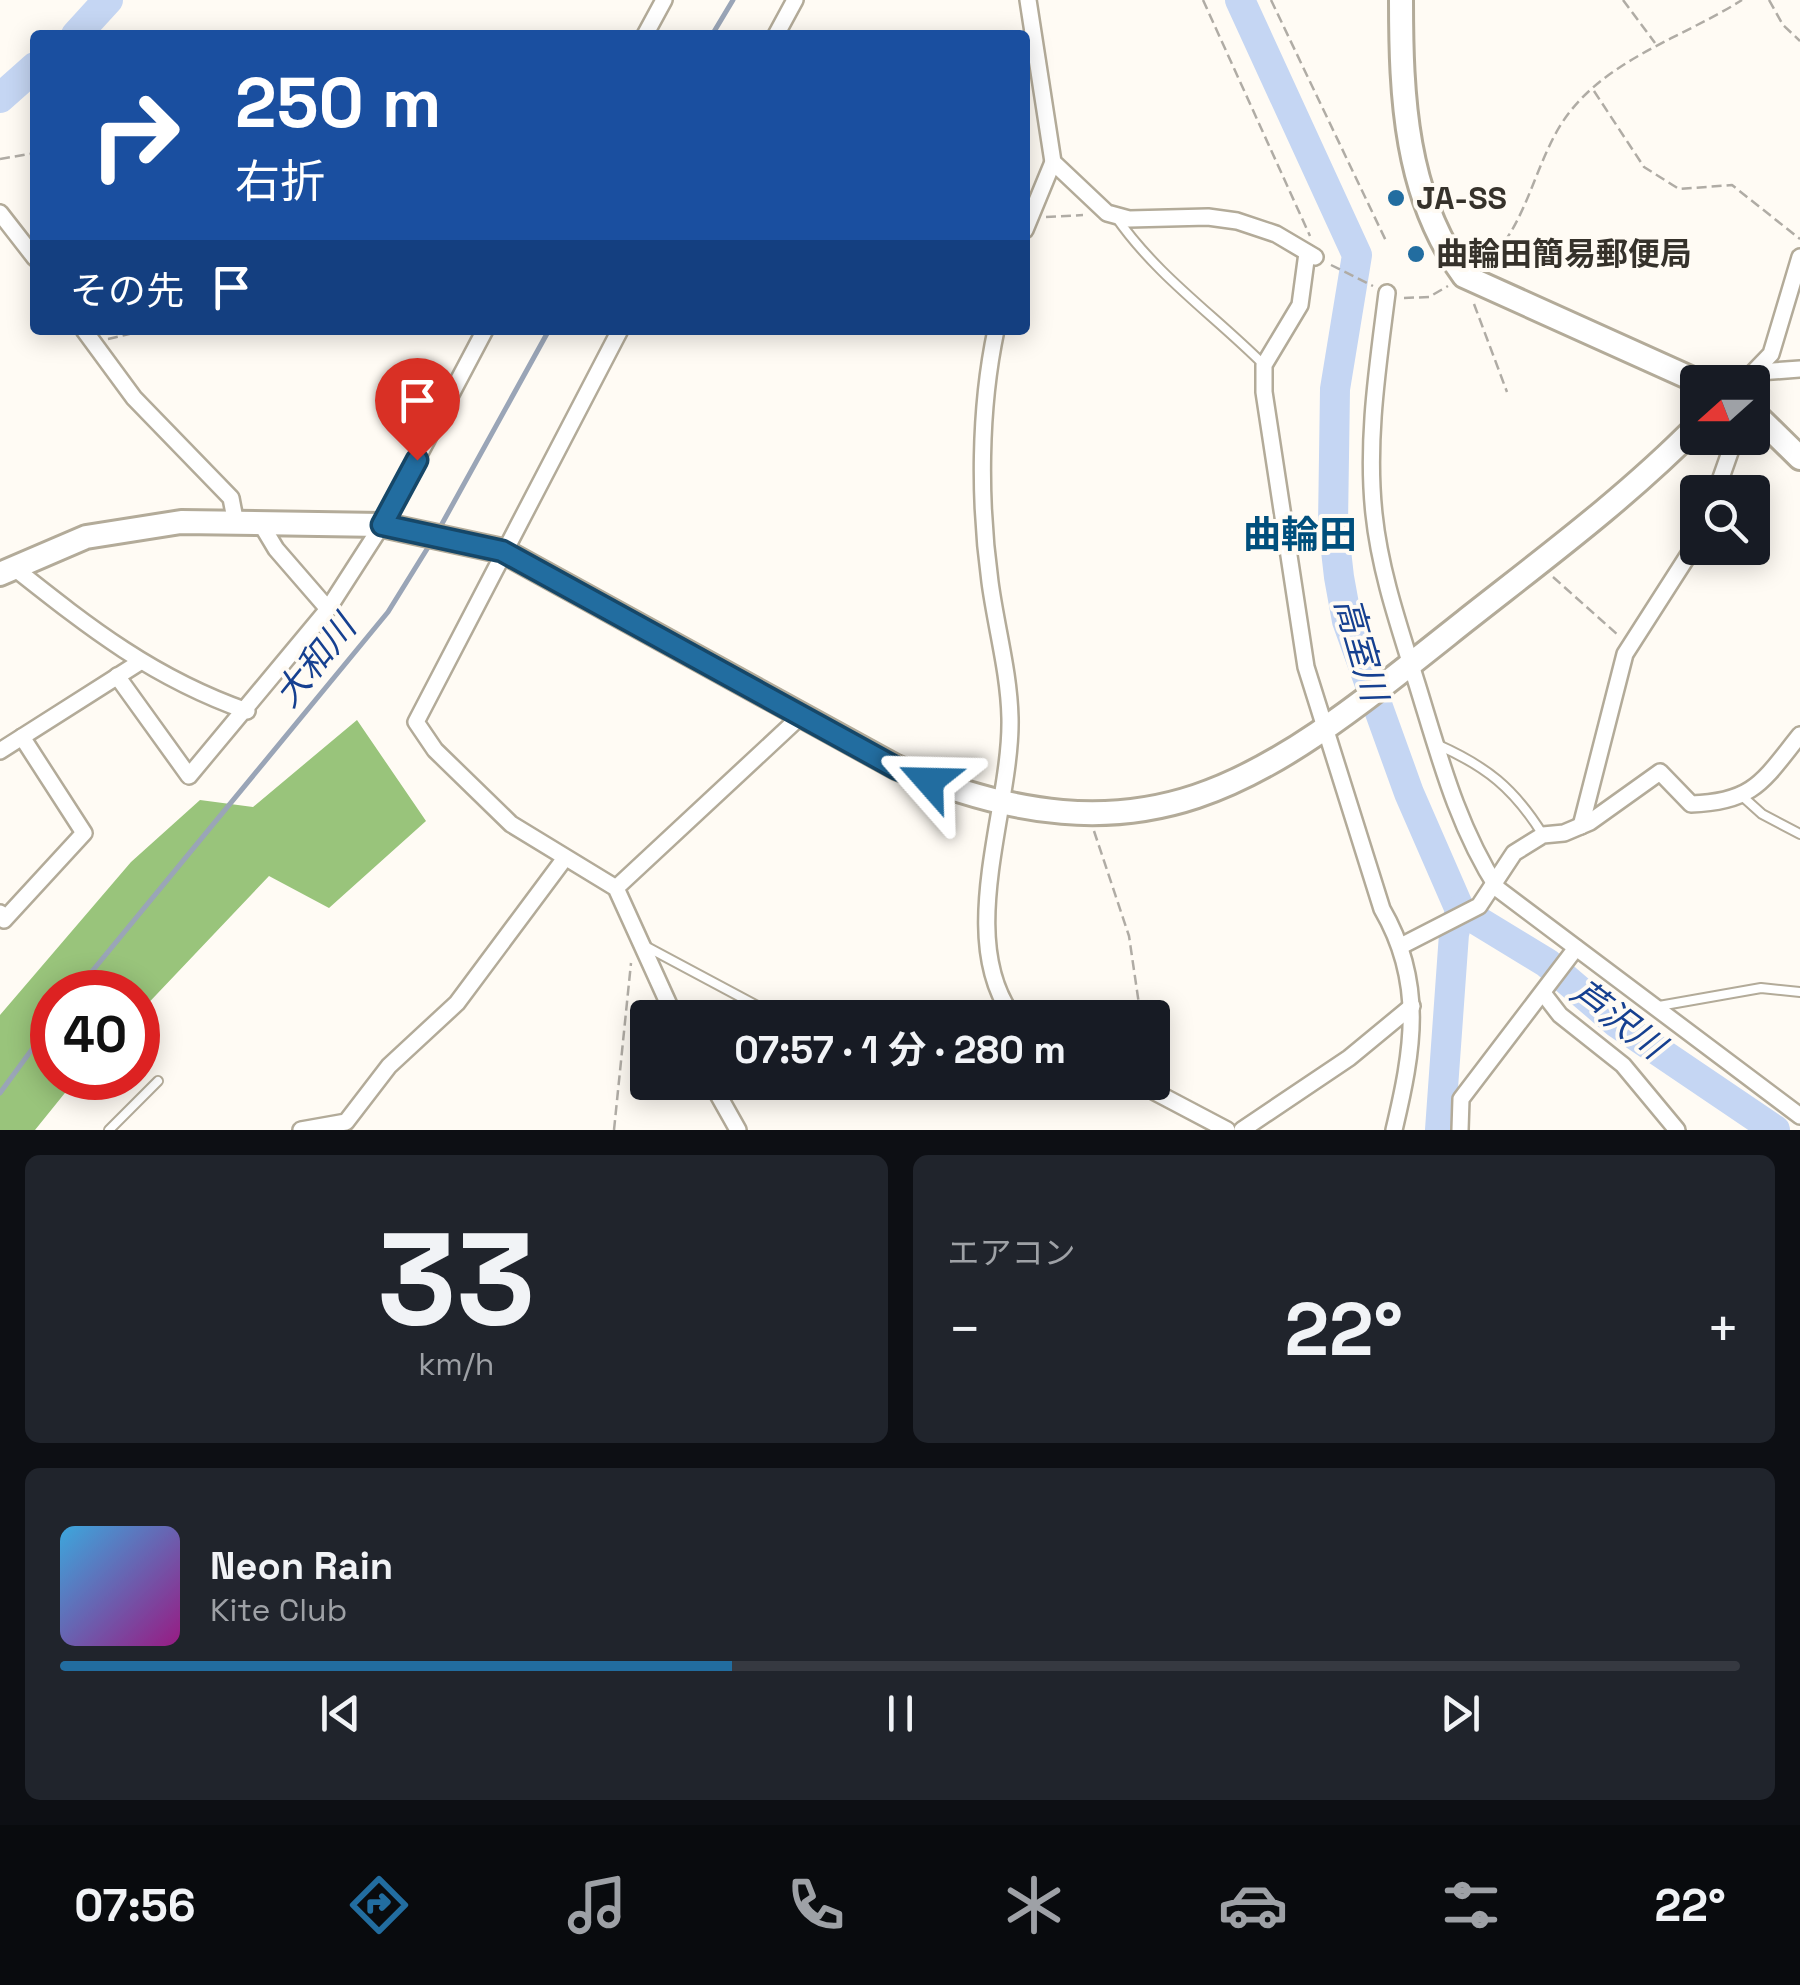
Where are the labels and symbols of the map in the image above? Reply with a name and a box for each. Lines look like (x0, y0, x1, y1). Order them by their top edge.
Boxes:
place label: JA-SS (1416, 178, 1507, 218)
marker: JA-SS (1385, 187, 1407, 209)
place label: 曲輪田簡易郵便局 (1436, 234, 1692, 274)
marker: 曲輪田簡易郵便局 (1405, 243, 1427, 265)
pin (375, 358, 460, 461)
north arrow (1680, 365, 1770, 455)
district label: 曲輪田 (1243, 511, 1357, 559)
water label: 高室川 (1325, 592, 1398, 709)
water label: 大和川 (265, 603, 368, 716)
position arrow (877, 729, 981, 833)
speed limit sign: 40 (30, 970, 160, 1100)
water label: 芦沢川 (1563, 970, 1676, 1071)

